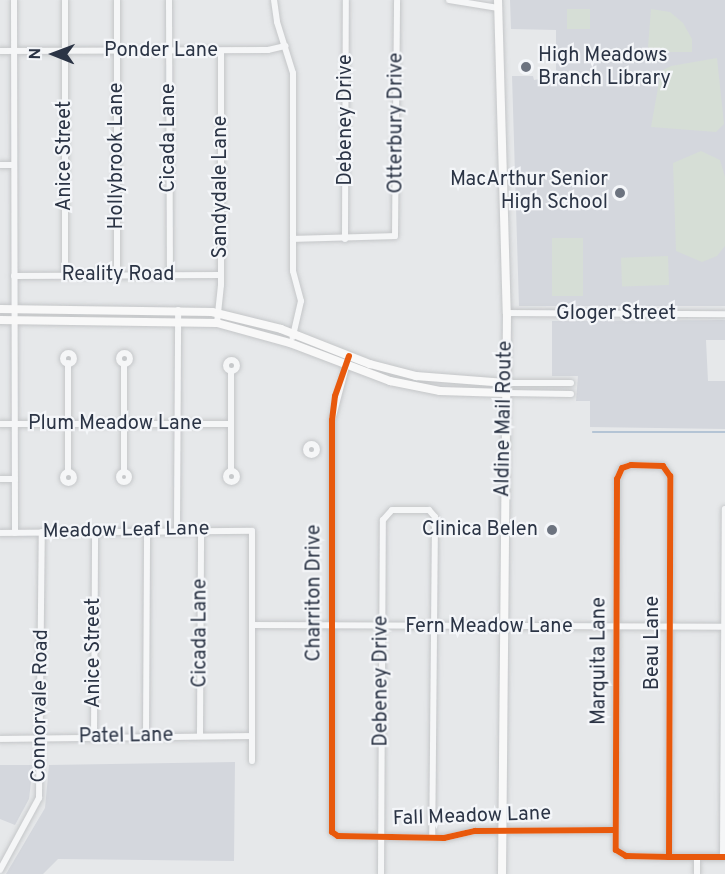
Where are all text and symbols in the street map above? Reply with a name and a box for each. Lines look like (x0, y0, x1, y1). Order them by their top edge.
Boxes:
north arrow (24, 24, 84, 84)
street label: Ponder Lane (104, 39, 218, 63)
place label: High Meadows Branch Library (538, 44, 671, 91)
text: N (26, 48, 46, 60)
street label: Otterbury Drive (385, 52, 409, 194)
street label: Debeney Drive (334, 54, 358, 186)
marker: High Meadows Branch Library (519, 60, 533, 74)
street label: Hollybrook Lane (105, 83, 129, 229)
street label: Cicada Lane (157, 83, 181, 193)
street label: Anice Street (53, 101, 77, 211)
street label: Sandydale Lane (209, 116, 233, 258)
place label: MacArthur Senior High School (450, 169, 608, 216)
marker: MacArthur Senior High School (613, 186, 627, 200)
street label: Reality Road (61, 263, 175, 287)
street label: Gloger Street (556, 302, 676, 326)
street label: Aldine Mail Route (492, 341, 518, 497)
street label: Plum Meadow Lane (28, 412, 202, 436)
street label: Meadow Leaf Lane (42, 518, 210, 544)
place label: Clinica Belen (422, 518, 538, 542)
marker: Clinica Belen (543, 521, 561, 539)
street label: Charriton Drive (303, 524, 327, 662)
street label: Cicada Lane (189, 578, 213, 688)
street label: Beau Lane (641, 596, 665, 690)
street label: Marquita Lane (588, 597, 612, 725)
street label: Anice Street (82, 598, 106, 708)
street label: Debeney Drive (370, 615, 394, 747)
street label: Fern Meadow Lane (405, 615, 573, 639)
street label: Connorvale Road (28, 629, 54, 783)
street label: Patel Lane (78, 724, 174, 750)
street label: Fall Meadow Lane (392, 802, 552, 832)

